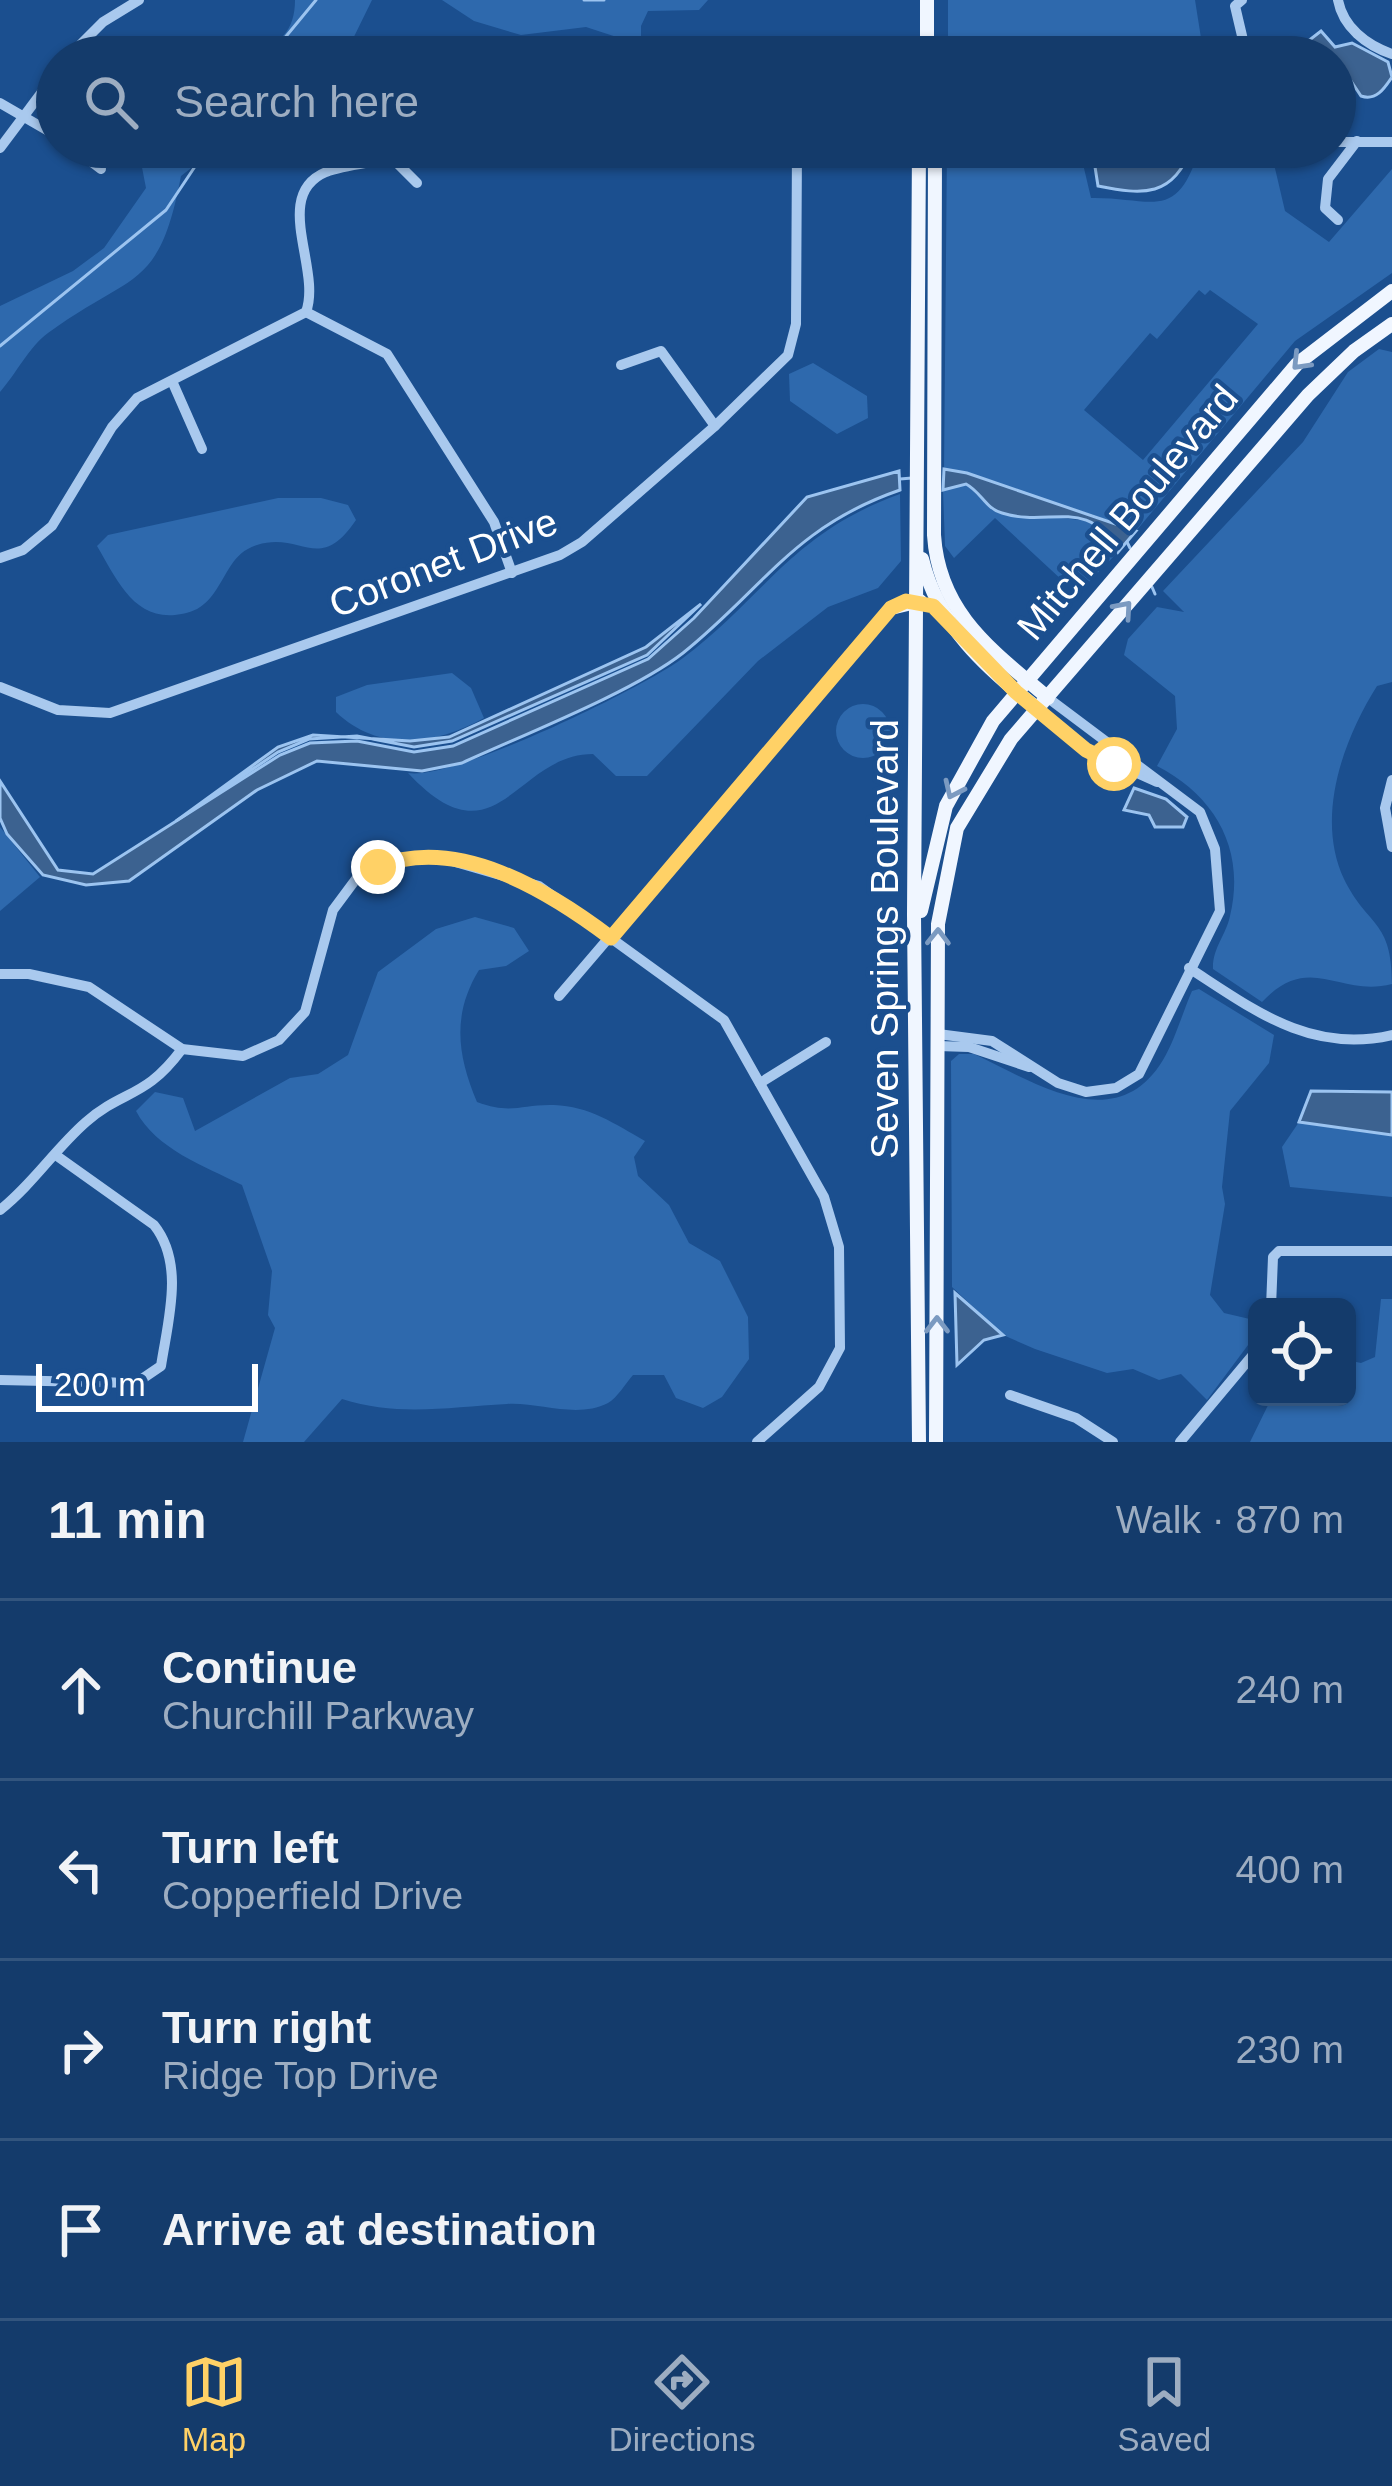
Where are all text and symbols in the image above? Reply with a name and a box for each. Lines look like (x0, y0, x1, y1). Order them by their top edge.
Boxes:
search box (36, 36, 1356, 168)
icon: search (78, 69, 144, 135)
text: Search here (174, 76, 419, 127)
one-way arrow (1292, 348, 1314, 370)
street label: Mitchell Boulevard (1008, 376, 1246, 648)
street label: Coronet Drive (323, 499, 563, 626)
one-way arrow (1110, 601, 1132, 623)
street label: Seven Springs Boulevard (863, 719, 906, 1159)
route start (1087, 737, 1141, 791)
one-way arrow (944, 778, 968, 799)
route end (351, 840, 405, 894)
one-way arrow (925, 927, 951, 945)
map controls (1248, 1298, 1356, 1406)
button: locate (1248, 1298, 1356, 1406)
one-way arrow (924, 1315, 950, 1333)
scale bar (36, 1358, 258, 1411)
text: 200 m (54, 1366, 146, 1403)
text: 11 min (48, 1492, 207, 1549)
text: Walk · 870 m (1116, 1498, 1344, 1541)
text: Continue (162, 1642, 357, 1693)
icon: ahead (48, 1657, 114, 1723)
text: 240 m (1236, 1668, 1344, 1711)
text: Churchill Parkway (162, 1694, 474, 1737)
text: Turn left (162, 1822, 339, 1873)
icon: left (48, 1837, 114, 1903)
text: 400 m (1236, 1848, 1344, 1891)
text: Copperfield Drive (162, 1874, 463, 1917)
text: Turn right (162, 2002, 371, 2053)
icon: right (48, 2017, 114, 2083)
text: 230 m (1236, 2028, 1344, 2071)
text: Ridge Top Drive (162, 2054, 439, 2097)
icon: arrive (48, 2197, 114, 2263)
text: Arrive at destination (162, 2204, 597, 2255)
tab: Map (181, 2349, 247, 2459)
tab: Directions (609, 2349, 756, 2459)
tab: Saved (1117, 2349, 1211, 2459)

